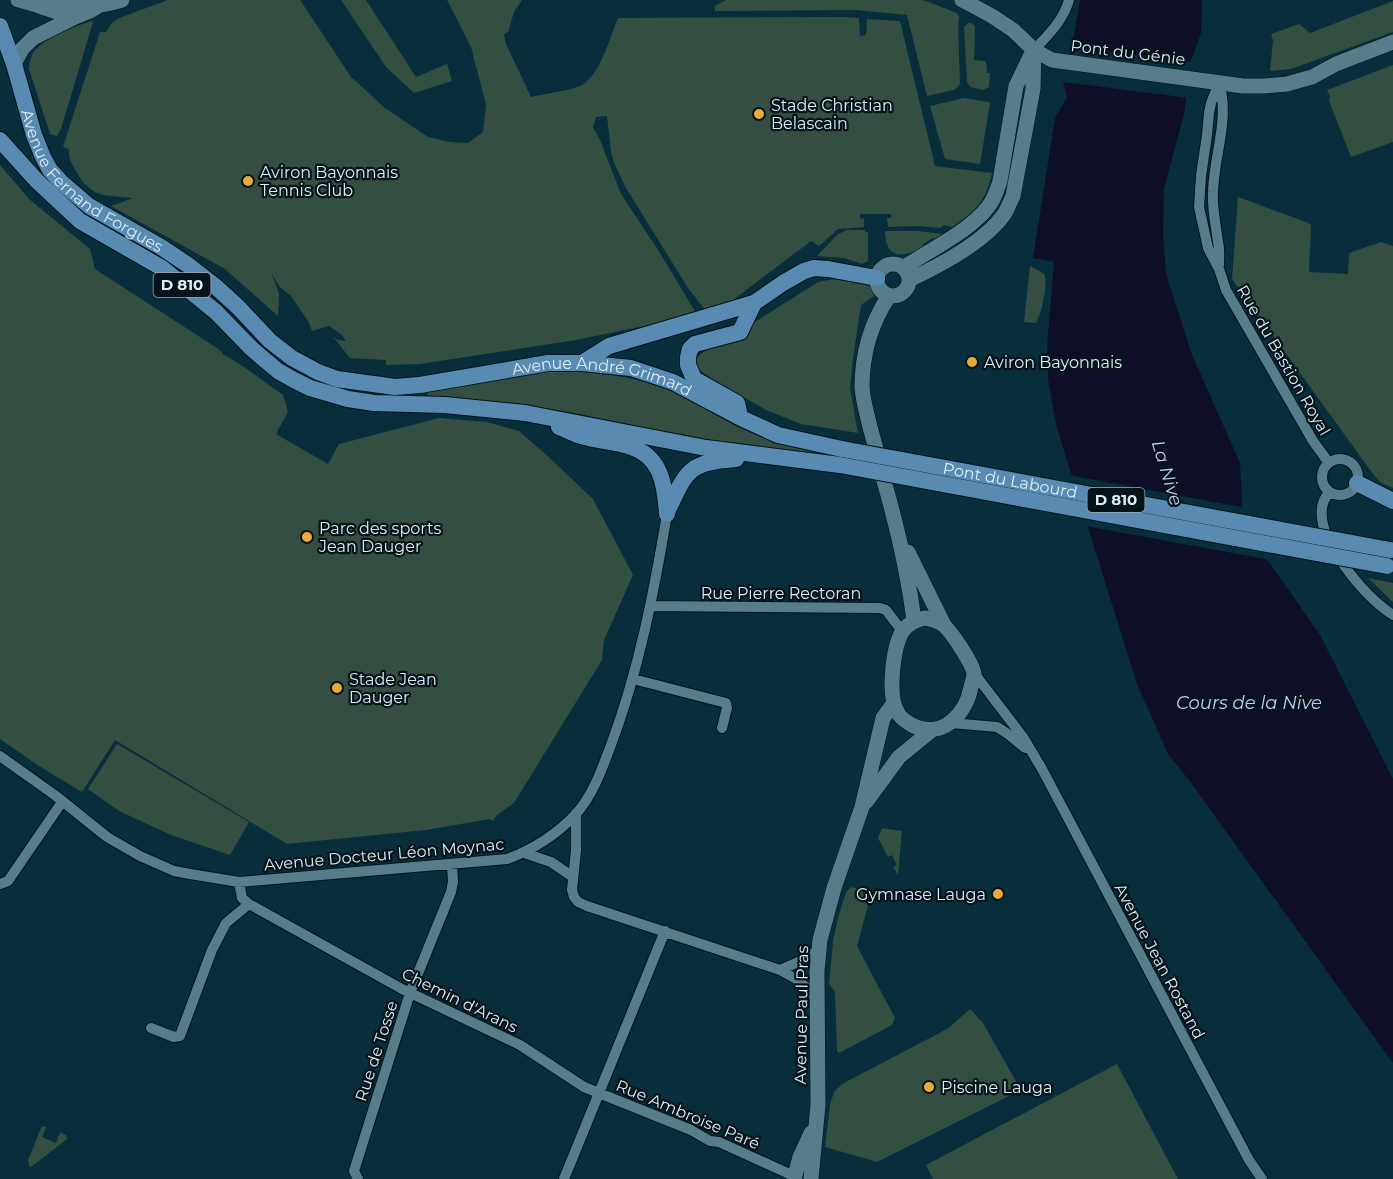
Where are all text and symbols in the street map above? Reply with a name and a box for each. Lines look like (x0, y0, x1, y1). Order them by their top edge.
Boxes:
street label: Pont du Génie (1069, 36, 1186, 69)
place label: Stade Christian Belascain (771, 96, 893, 133)
street label: Avenue Fernand Forgues (17, 107, 167, 256)
marker: Stade Christian Belascain (752, 107, 766, 121)
place label: Aviron Bayonnais Tennis Club (260, 163, 398, 200)
marker: Aviron Bayonnais Tennis Club (241, 174, 255, 188)
road number: D 810 (154, 273, 210, 297)
street label: Rue du Bastion Royal (1233, 282, 1334, 439)
place label: Aviron Bayonnais (984, 353, 1122, 372)
street label: Avenue André Grimard (510, 354, 695, 400)
marker: Aviron Bayonnais (965, 355, 979, 369)
water label: La Nive (1147, 438, 1187, 508)
street label: Pont du Labourd (941, 459, 1079, 502)
road number: D 810 (1088, 488, 1144, 512)
place label: Parc des sports Jean Dauger (318, 519, 441, 556)
marker: Parc des sports Jean Dauger (300, 530, 314, 544)
street label: Rue Pierre Rectoran (701, 584, 861, 603)
place label: Stade Jean Dauger (349, 670, 437, 707)
marker: Stade Jean Dauger (330, 681, 344, 695)
water label: Cours de la Nive (1176, 692, 1322, 714)
street label: Avenue Docteur Léon Moynac (263, 835, 505, 874)
street label: Avenue Jean Rostand (1111, 880, 1209, 1042)
place label: Gymnase Lauga (856, 885, 986, 904)
marker: Gymnase Lauga (991, 887, 1005, 901)
street label: Avenue Paul Pras (791, 945, 812, 1084)
street label: Chemin d'Arans (399, 964, 521, 1037)
street label: Rue de Tosse (351, 999, 402, 1104)
street label: Rue Ambroise Paré (613, 1076, 763, 1153)
place label: Piscine Lauga (941, 1078, 1052, 1097)
marker: Piscine Lauga (922, 1080, 936, 1094)

